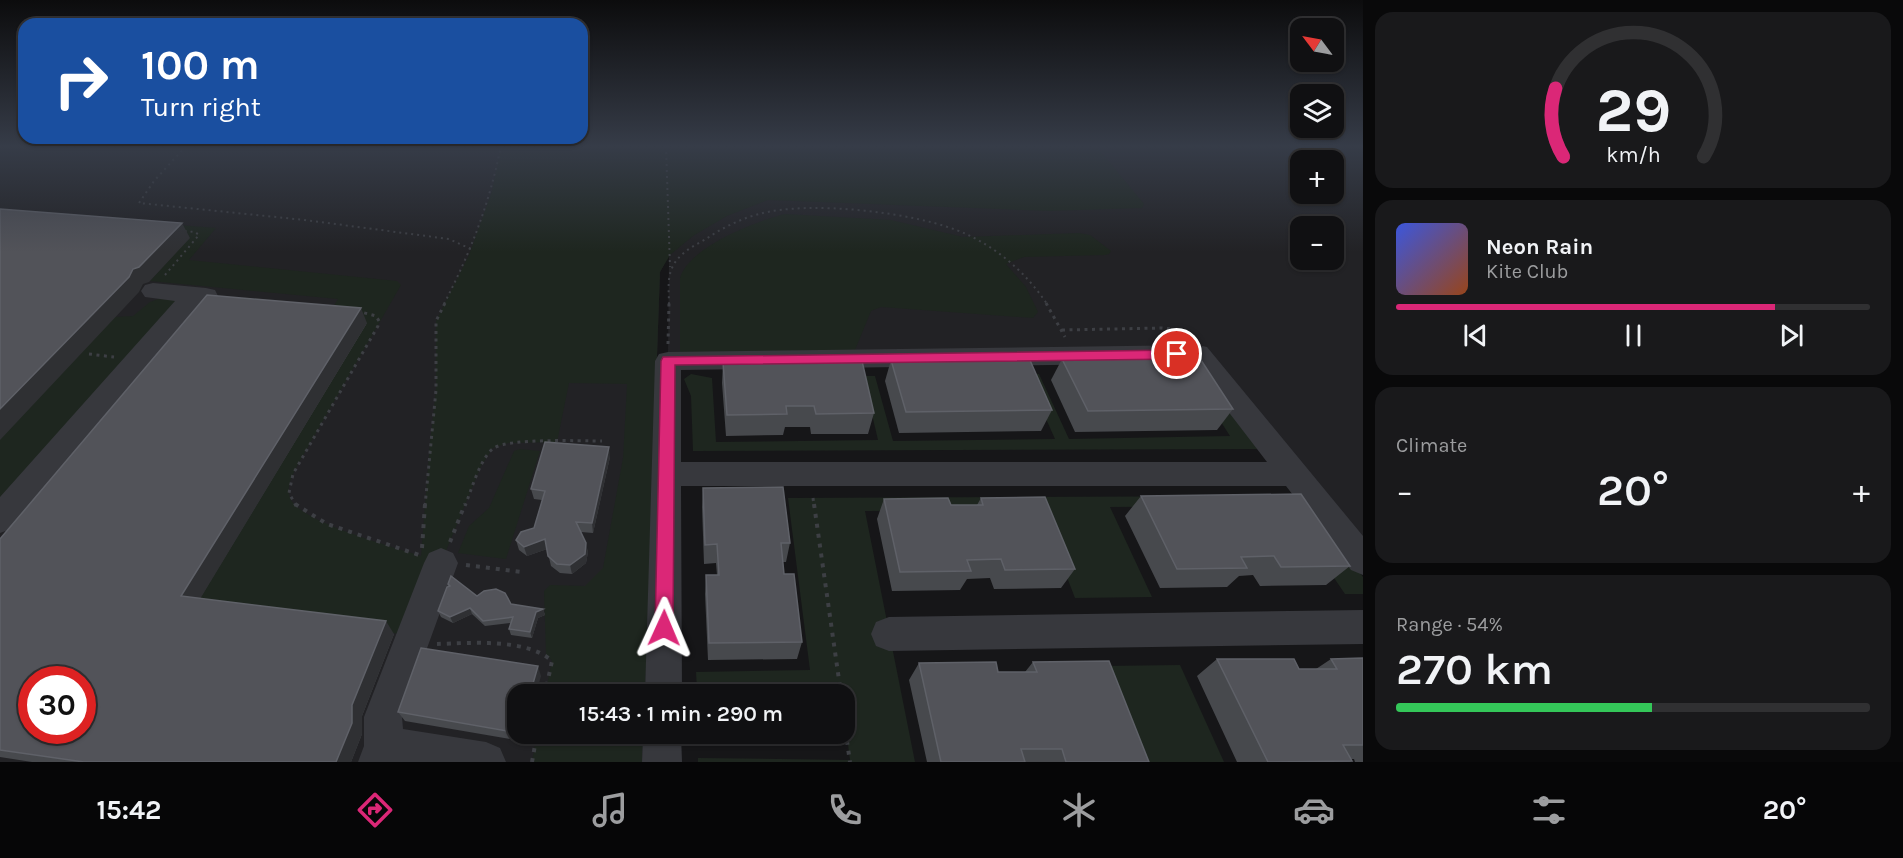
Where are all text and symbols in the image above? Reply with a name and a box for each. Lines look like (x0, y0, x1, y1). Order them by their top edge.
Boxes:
north arrow (1290, 18, 1344, 72)
map controls (1290, 18, 1344, 270)
text: 100 m (141, 40, 260, 90)
icon: right (42, 42, 120, 120)
text: 29 (1595, 74, 1671, 147)
button: layers (1290, 84, 1344, 138)
text: Turn right (141, 91, 261, 123)
text: km/h (1606, 142, 1660, 167)
button: + (1290, 150, 1344, 204)
button: − (1290, 216, 1344, 270)
text: Neon Rain (1486, 234, 1593, 260)
text: Kite Club (1486, 260, 1568, 283)
icon: previous (1459, 319, 1492, 352)
icon: pause (1617, 319, 1650, 352)
icon: next (1775, 319, 1808, 352)
pin (1151, 328, 1202, 379)
icon: arrive (1160, 337, 1193, 370)
text: Climate (1396, 434, 1467, 457)
text: 20° (1597, 464, 1669, 516)
text: − (1396, 472, 1413, 510)
text: + (1853, 472, 1870, 510)
position arrow (632, 596, 696, 660)
text: Range · 54% (1396, 613, 1503, 636)
text: 270 km (1396, 643, 1553, 695)
speed limit sign: 30 (18, 666, 96, 744)
text: 15:43 · 1 min · 290 m (579, 701, 783, 727)
icon: directions (354, 789, 396, 831)
icon: music (589, 789, 631, 831)
icon: phone (824, 789, 866, 831)
icon: climate (1058, 789, 1100, 831)
icon: car (1293, 789, 1335, 831)
icon: filters (1528, 789, 1570, 831)
text: 15:42 (96, 794, 161, 826)
text: 20° (1763, 794, 1807, 826)

